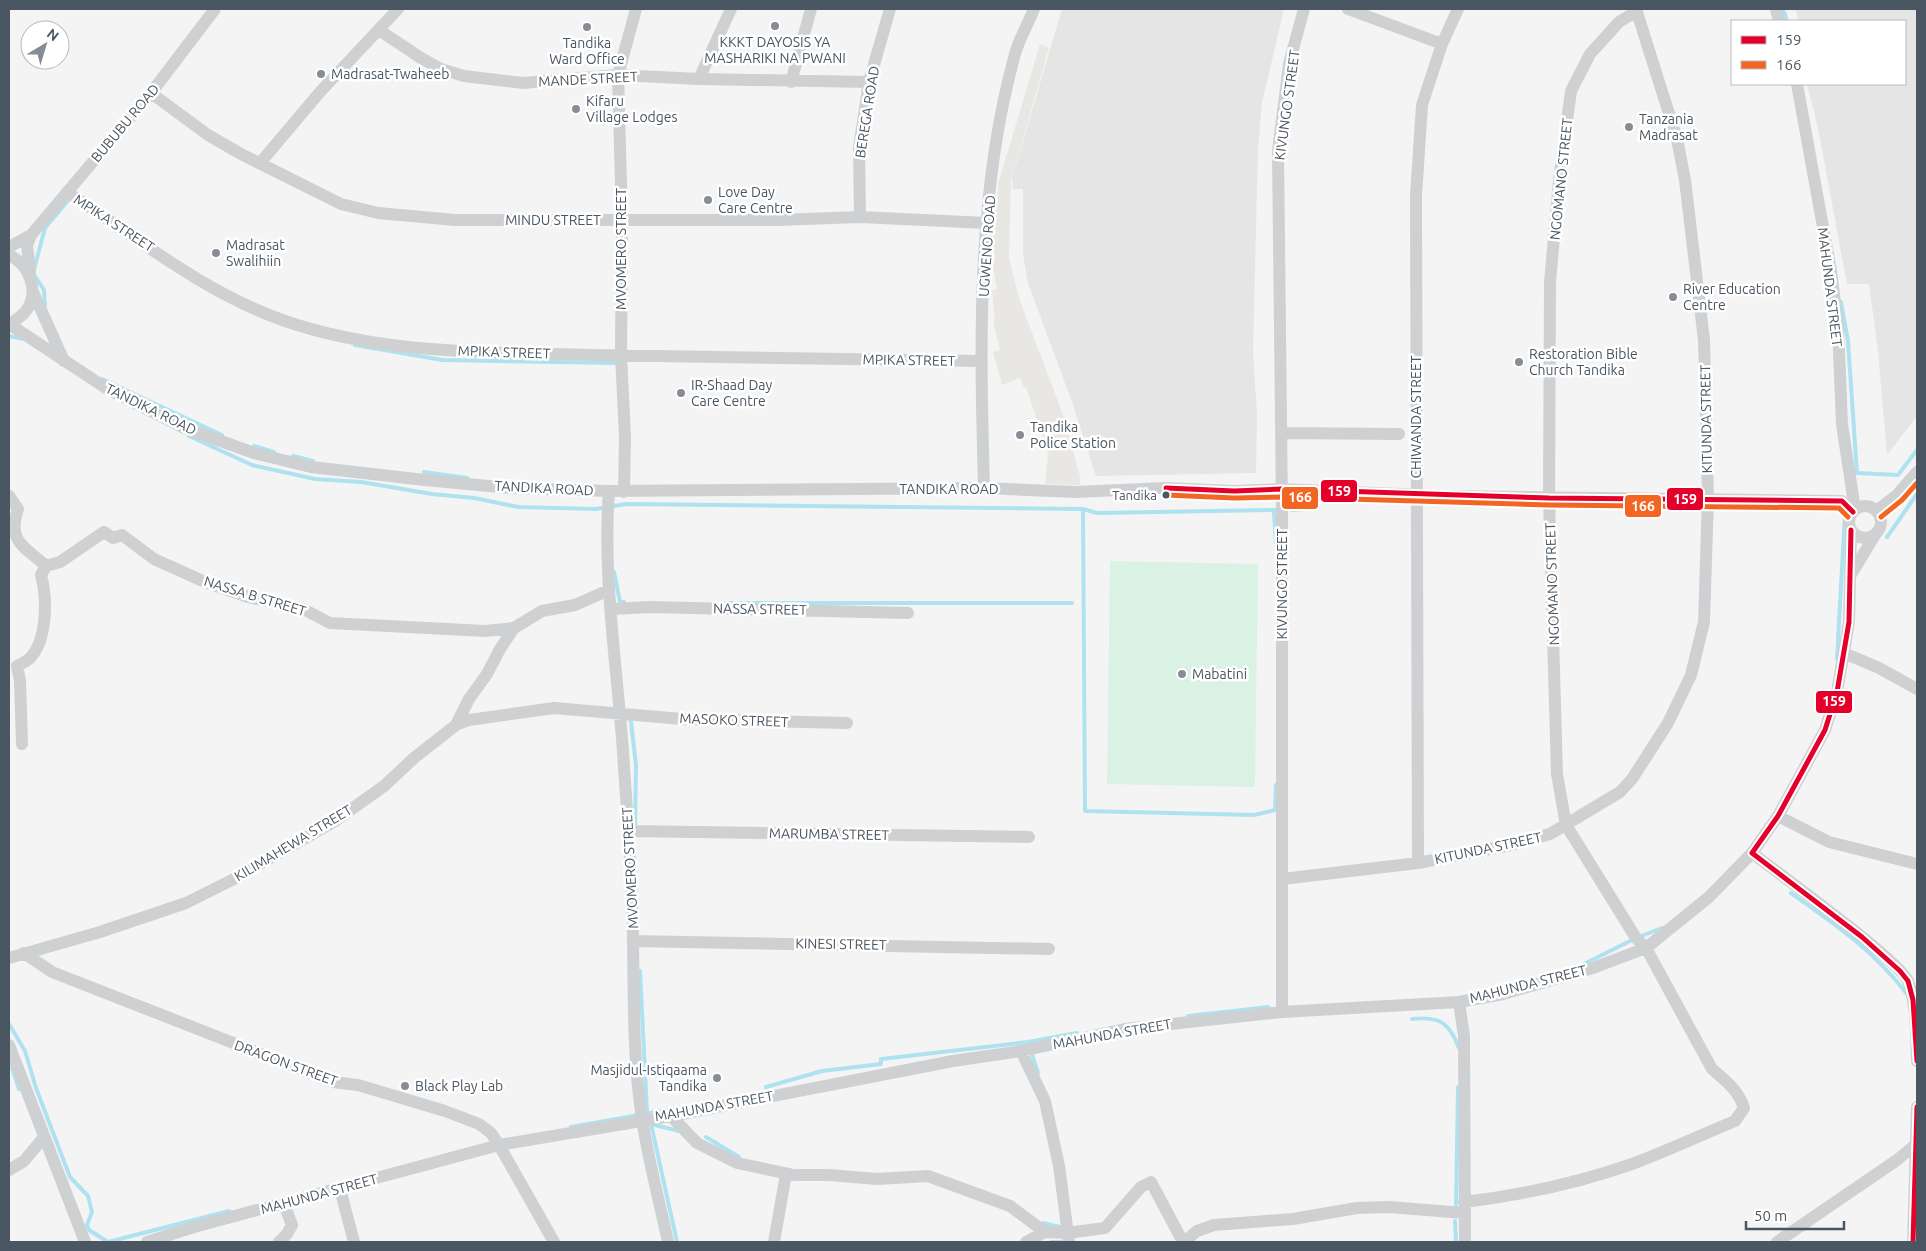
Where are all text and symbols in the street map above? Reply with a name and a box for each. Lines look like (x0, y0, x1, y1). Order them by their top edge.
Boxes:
north arrow (20, 20, 70, 70)
marker: KKKT DAYOSIS YA MASHARIKI NA PWANI (769, 20, 781, 32)
legend (1731, 20, 1906, 85)
marker: Tandika Ward Office (581, 21, 593, 33)
text: N (44, 25, 62, 44)
text: 159 (1776, 31, 1801, 48)
place label: KKKT DAYOSIS YA MASHARIKI NA PWANI (704, 34, 846, 66)
place label: Tandika Ward Office (549, 35, 625, 67)
street label: KIVUNGO STREET (1271, 49, 1303, 161)
text: 166 (1776, 56, 1801, 73)
street label: BEREGA ROAD (852, 65, 882, 159)
place label: Madrasat-Twaheeb (331, 66, 449, 82)
marker: Madrasat-Twaheeb (315, 68, 327, 80)
street label: MANDE STREET (538, 68, 638, 90)
street label: BUBUBU ROAD (88, 81, 162, 165)
place label: Kifaru Village Lodges (586, 93, 678, 125)
marker: Kifaru Village Lodges (570, 103, 582, 115)
place label: Tanzania Madrasat (1639, 111, 1698, 143)
street label: NGOMANO STREET (1547, 117, 1575, 241)
marker: Tanzania Madrasat (1623, 121, 1635, 133)
place label: Love Day Care Centre (718, 184, 793, 216)
street label: MVOMERO STREET (613, 188, 629, 310)
street label: MPIKA STREET (71, 191, 157, 255)
marker: Love Day Care Centre (702, 194, 714, 206)
street label: UGWENO ROAD (975, 194, 999, 297)
street label: MINDU STREET (505, 212, 601, 228)
street label: MAHUNDA STREET (1815, 226, 1845, 348)
place label: Madrasat Swalihiin (226, 237, 285, 269)
marker: Madrasat Swalihiin (210, 247, 222, 259)
place label: River Education Centre (1683, 281, 1781, 313)
marker: River Education Centre (1667, 291, 1679, 303)
street label: MPIKA STREET (457, 342, 551, 362)
place label: Restoration Bible Church Tandika (1529, 346, 1638, 378)
street label: MPIKA STREET (862, 351, 956, 369)
street label: CHIWANDA STREET (1408, 355, 1424, 479)
marker: Restoration Bible Church Tandika (1513, 356, 1525, 368)
street label: KITUNDA STREET (1697, 364, 1715, 474)
place label: IR-Shaad Day Care Centre (691, 377, 773, 409)
street label: TANDIKA ROAD (103, 380, 199, 438)
marker: IR-Shaad Day Care Centre (675, 387, 687, 399)
place label: Tandika Police Station (1030, 419, 1116, 451)
marker: Tandika Police Station (1014, 429, 1026, 441)
street label: TANDIKA ROAD (494, 477, 594, 499)
line badge: 159 (1320, 479, 1358, 503)
street label: TANDIKA ROAD (899, 481, 999, 497)
text: 159 (1327, 483, 1351, 499)
line badge: 166 (1281, 486, 1319, 510)
line badge: 159 (1666, 487, 1704, 511)
place label: Tandika (1112, 488, 1157, 502)
text: 166 (1288, 489, 1312, 505)
marker: Tandika (1161, 490, 1171, 500)
text: 159 (1673, 491, 1697, 507)
line badge: 166 (1624, 494, 1662, 518)
text: 166 (1631, 498, 1655, 514)
street label: NGOMANO STREET (1542, 522, 1562, 646)
street label: KIVUNGO STREET (1274, 528, 1290, 640)
street label: NASSA B STREET (202, 573, 308, 619)
street label: NASSA STREET (713, 600, 807, 618)
place label: Mabatini (1192, 666, 1247, 682)
marker: Mabatini (1176, 668, 1188, 680)
line badge: 159 (1815, 690, 1853, 714)
text: 159 (1822, 693, 1846, 709)
street label: MASOKO STREET (679, 710, 789, 730)
street label: KILIMAHEWA STREET (231, 801, 355, 884)
street label: MVOMERO STREET (619, 807, 641, 929)
street label: MARUMBA STREET (769, 825, 889, 843)
street label: KITUNDA STREET (1433, 829, 1543, 867)
street label: KINESI STREET (795, 935, 887, 953)
street label: MAHUNDA STREET (1468, 962, 1588, 1006)
street label: MAHUNDA STREET (1052, 1016, 1173, 1052)
street label: DRAGON STREET (232, 1037, 340, 1089)
place label: Masjidul-Istiqaama Tandika (590, 1062, 707, 1094)
marker: Masjidul-Istiqaama Tandika (711, 1072, 723, 1084)
place label: Black Play Lab (415, 1078, 503, 1094)
marker: Black Play Lab (399, 1080, 411, 1092)
street label: MAHUNDA STREET (654, 1088, 775, 1124)
street label: MAHUNDA STREET (259, 1171, 379, 1217)
scale bar (1746, 1198, 1844, 1230)
text: 50 m (1754, 1207, 1787, 1224)

